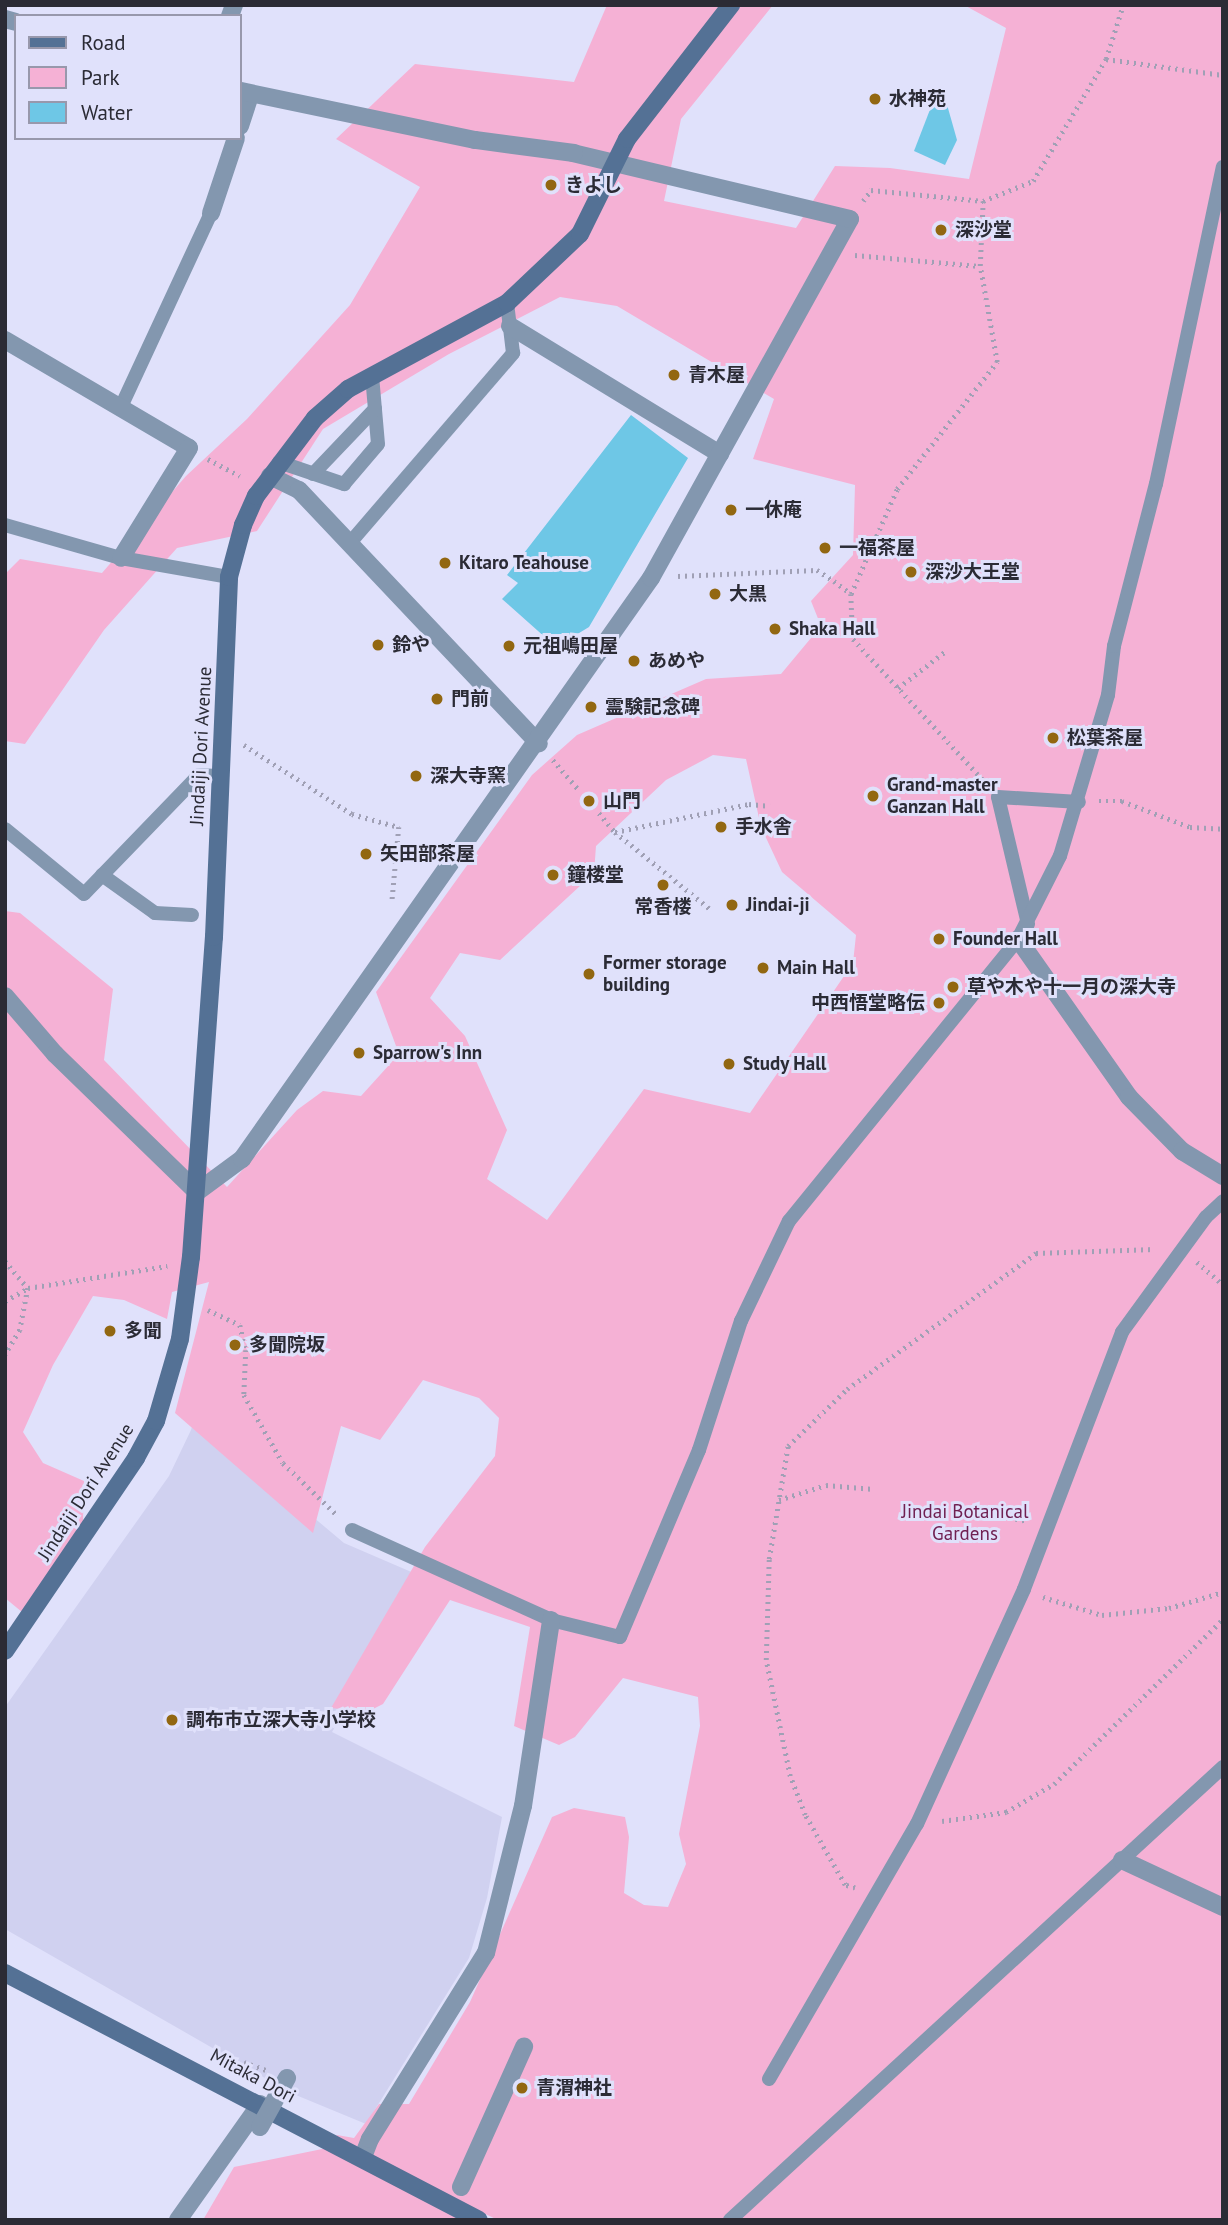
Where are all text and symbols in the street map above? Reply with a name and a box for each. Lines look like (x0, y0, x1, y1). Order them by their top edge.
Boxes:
legend (14, 14, 242, 140)
text: Road (81, 29, 125, 56)
text: Park (81, 64, 120, 91)
place label: 水神苑 (889, 88, 946, 110)
marker: 水神苑 (867, 91, 883, 107)
text: Water (81, 99, 133, 126)
place label: きよし (565, 174, 622, 196)
marker: きよし (543, 177, 559, 193)
place label: 深沙堂 (955, 219, 1012, 241)
marker: 深沙堂 (933, 222, 949, 238)
place label: 青木屋 (688, 364, 745, 386)
marker: 青木屋 (666, 367, 682, 383)
place label: 一休庵 (745, 499, 802, 521)
marker: 一休庵 (723, 502, 739, 518)
place label: 一福茶屋 (839, 537, 915, 559)
marker: 一福茶屋 (817, 540, 833, 556)
place label: Kitaro Teahouse (459, 552, 590, 574)
marker: Kitaro Teahouse (437, 555, 453, 571)
place label: 深沙大王堂 (925, 561, 1020, 583)
marker: 深沙大王堂 (903, 564, 919, 580)
place label: 大黒 (729, 583, 767, 605)
marker: 大黒 (707, 586, 723, 602)
place label: Shaka Hall (789, 618, 875, 640)
marker: Shaka Hall (767, 621, 783, 637)
place label: 鈴や (392, 634, 430, 656)
place label: 元祖嶋田屋 (523, 635, 618, 657)
marker: 鈴や (370, 637, 386, 653)
marker: 元祖嶋田屋 (501, 638, 517, 654)
place label: あめや (648, 650, 705, 672)
marker: あめや (626, 653, 642, 669)
street label: Jindaiji Dori Avenue (185, 666, 217, 826)
place label: 門前 (451, 688, 489, 710)
marker: 門前 (429, 691, 445, 707)
place label: 霊験記念碑 (605, 696, 700, 718)
marker: 霊験記念碑 (583, 699, 599, 715)
place label: 松葉茶屋 (1067, 727, 1143, 749)
marker: 松葉茶屋 (1045, 730, 1061, 746)
place label: 深大寺窯 (430, 765, 506, 787)
marker: 深大寺窯 (408, 768, 424, 784)
place label: Grand-master Ganzan Hall (887, 774, 998, 818)
marker: Grand-master Ganzan Hall (865, 788, 881, 804)
place label: 山門 (603, 790, 641, 812)
marker: 山門 (581, 793, 597, 809)
place label: 手水舎 (735, 816, 792, 838)
marker: 手水舎 (713, 819, 729, 835)
place label: 矢田部茶屋 (380, 843, 475, 865)
marker: 矢田部茶屋 (358, 846, 374, 862)
place label: 鐘楼堂 (567, 864, 624, 886)
marker: 鐘楼堂 (545, 867, 561, 883)
marker: 常香楼 (655, 877, 671, 893)
place label: Jindai-ji (746, 894, 810, 916)
place label: 常香楼 (635, 896, 691, 918)
marker: Jindai-ji (724, 897, 740, 913)
place label: Founder Hall (953, 928, 1058, 950)
marker: Founder Hall (931, 931, 947, 947)
place label: Former storage building (603, 952, 727, 996)
place label: Main Hall (777, 957, 855, 979)
marker: Main Hall (755, 960, 771, 976)
marker: Former storage building (581, 966, 597, 982)
place label: 草や木や十一月の深大寺 (967, 976, 1176, 998)
marker: 草や木や十一月の深大寺 (945, 979, 961, 995)
place label: 中西悟堂略伝 (811, 992, 925, 1014)
marker: 中西悟堂略伝 (931, 995, 947, 1011)
place label: Sparrow's Inn (373, 1042, 482, 1064)
marker: Sparrow's Inn (351, 1045, 367, 1061)
place label: Study Hall (743, 1053, 827, 1075)
marker: Study Hall (721, 1056, 737, 1072)
place label: 多聞 (124, 1320, 162, 1342)
marker: 多聞 (102, 1323, 118, 1339)
place label: 多聞院坂 (249, 1334, 325, 1356)
marker: 多聞院坂 (227, 1337, 243, 1353)
street label: Jindaiji Dori Avenue (33, 1419, 139, 1565)
park label: Jindai Botanical Gardens (902, 1501, 1028, 1545)
place label: 調布市立深大寺小学校 (186, 1709, 376, 1731)
marker: 調布市立深大寺小学校 (164, 1712, 180, 1728)
street label: Mitaka Dori (206, 2044, 300, 2108)
place label: 青渭神社 (536, 2077, 612, 2099)
marker: 青渭神社 (514, 2080, 530, 2096)

